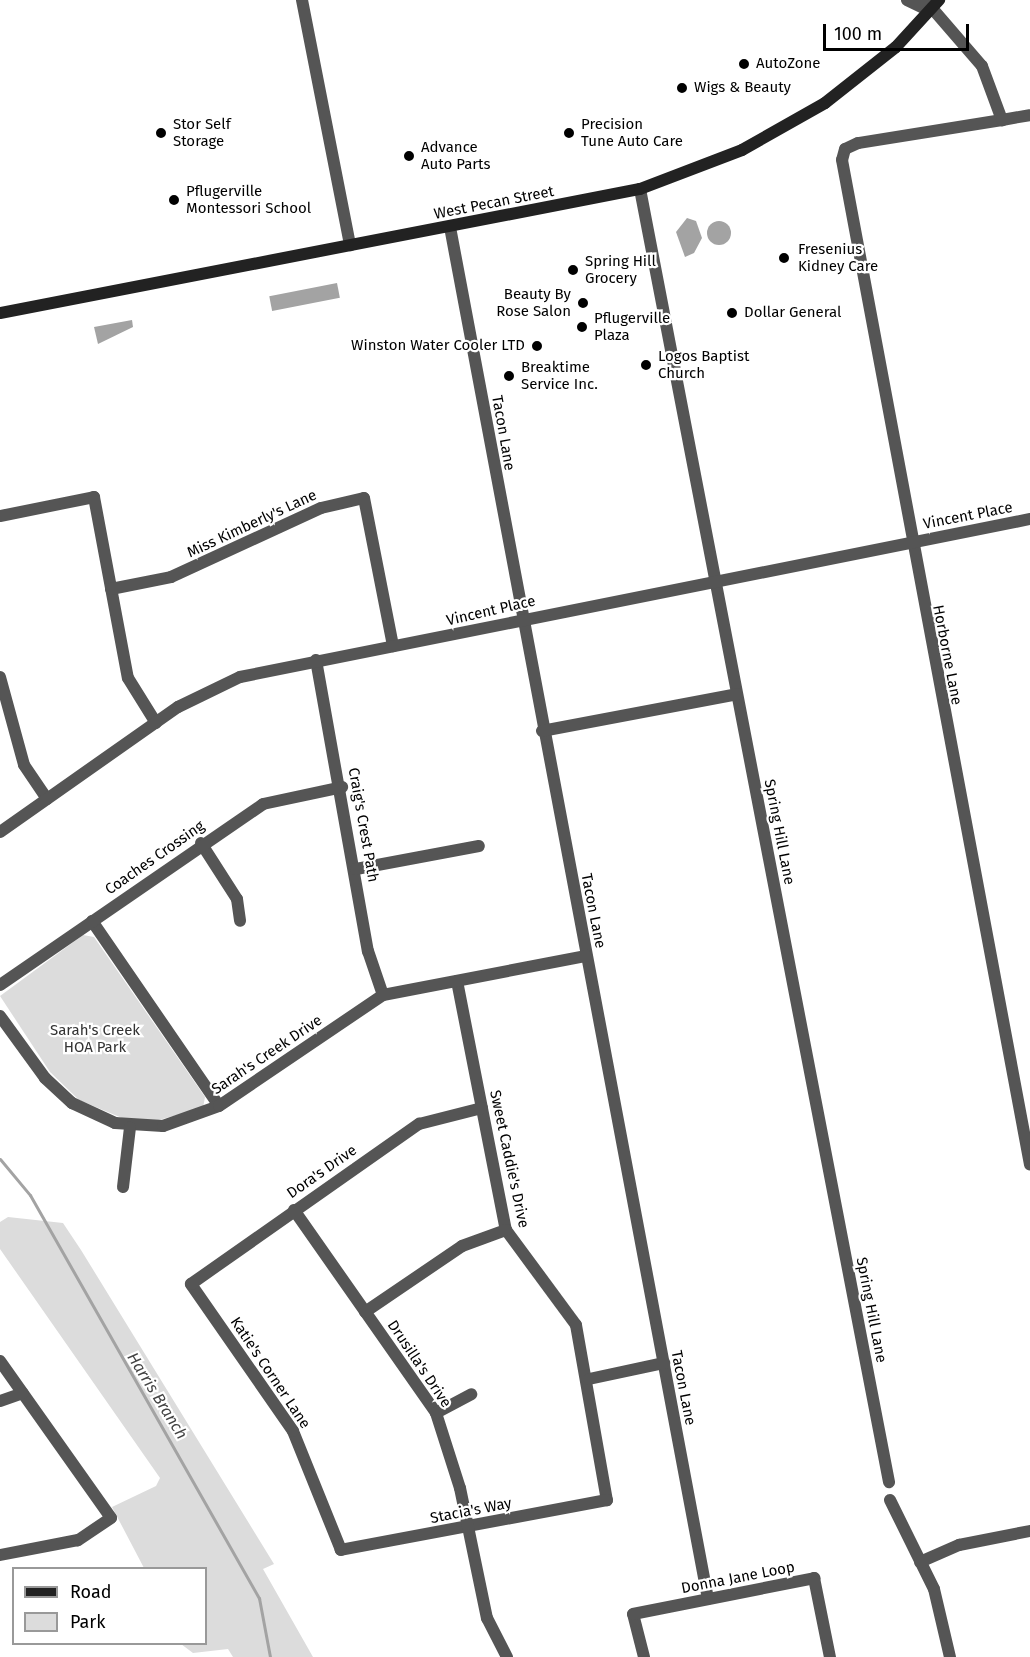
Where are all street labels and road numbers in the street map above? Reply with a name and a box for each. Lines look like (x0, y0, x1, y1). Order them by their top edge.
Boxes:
street label: West Pecan Street (432, 183, 556, 223)
street label: Tacon Lane (488, 394, 518, 472)
street label: Miss Kimberly's Lane (184, 486, 320, 562)
street label: Vincent Place (922, 499, 1014, 533)
street label: Vincent Place (445, 592, 537, 630)
street label: Horborne Lane (928, 603, 966, 707)
street label: Craig's Crest Path (344, 766, 382, 884)
street label: Spring Hill Lane (760, 778, 798, 886)
street label: Coaches Crossing (102, 817, 208, 899)
street label: Tacon Lane (577, 872, 609, 950)
street label: Sarah's Creek Drive (208, 1011, 326, 1099)
street label: Sweet Caddie's Drive (486, 1088, 532, 1230)
street label: Dora's Drive (284, 1141, 360, 1203)
street label: Spring Hill Lane (852, 1256, 890, 1364)
street label: Katie's Corner Lane (226, 1314, 314, 1432)
street label: Drusilla's Drive (383, 1317, 455, 1411)
street label: Tacon Lane (667, 1349, 699, 1427)
street label: Stacia's Way (429, 1494, 513, 1528)
street label: Donna Jane Loop (680, 1558, 796, 1598)

